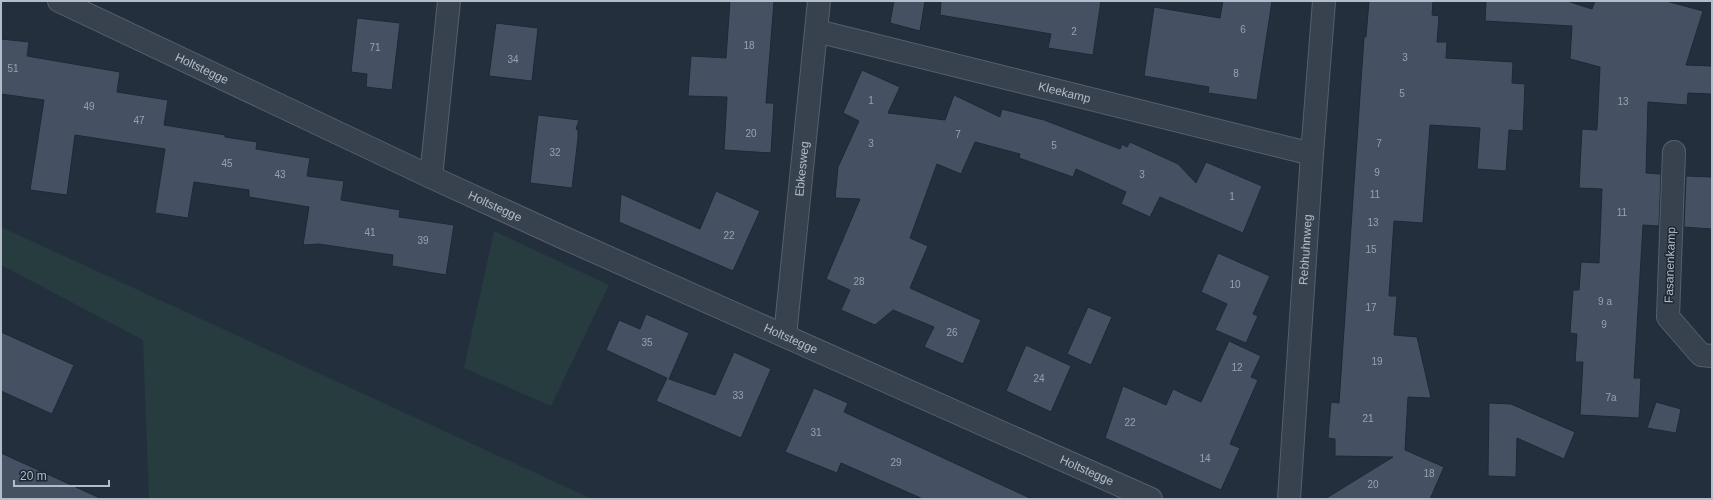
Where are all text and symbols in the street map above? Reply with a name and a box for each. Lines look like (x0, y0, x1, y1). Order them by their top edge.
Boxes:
house number: 6 (1240, 24, 1246, 35)
house number: 2 (1071, 26, 1077, 37)
house number: 18 (743, 40, 755, 51)
house number: 71 (369, 42, 381, 53)
street label: Holtstegge (173, 50, 231, 87)
house number: 3 (1402, 52, 1408, 63)
house number: 34 (507, 54, 519, 65)
house number: 51 (7, 63, 19, 74)
house number: 8 (1233, 68, 1239, 79)
street label: Kleekamp (1037, 79, 1092, 106)
house number: 5 (1399, 88, 1405, 99)
house number: 1 (868, 95, 874, 106)
house number: 13 (1617, 96, 1629, 107)
house number: 49 (83, 101, 95, 112)
house number: 47 (133, 115, 145, 126)
house number: 20 (745, 128, 757, 139)
house number: 7 (955, 129, 961, 140)
house number: 3 (868, 138, 874, 149)
house number: 7 (1376, 138, 1382, 149)
house number: 5 (1051, 140, 1057, 151)
street label: Ebkesweg (792, 141, 812, 197)
house number: 32 (549, 147, 561, 158)
house number: 45 (221, 158, 233, 169)
house number: 9 (1374, 167, 1380, 178)
house number: 43 (274, 169, 286, 180)
house number: 3 (1139, 169, 1145, 180)
street label: Holtstegge (466, 188, 524, 225)
house number: 11 (1370, 189, 1381, 200)
house number: 1 (1229, 191, 1235, 202)
house number: 11 (1617, 207, 1628, 218)
street label: Rebhuhnweg (1296, 214, 1315, 285)
house number: 13 (1367, 217, 1379, 228)
street label: Fasanenkamp (1662, 226, 1678, 303)
house number: 41 (364, 227, 376, 238)
house number: 22 (723, 230, 735, 241)
house number: 39 (417, 235, 429, 246)
house number: 15 (1365, 244, 1377, 255)
house number: 28 (853, 276, 865, 287)
house number: 10 (1229, 279, 1241, 290)
house number: 9 a (1598, 296, 1612, 307)
house number: 17 (1365, 302, 1377, 313)
house number: 9 (1601, 319, 1607, 330)
street label: Holtstegge (762, 321, 820, 357)
house number: 26 (946, 327, 958, 338)
house number: 35 (641, 337, 653, 348)
house number: 19 (1371, 356, 1383, 367)
house number: 12 (1231, 362, 1243, 373)
house number: 24 (1033, 373, 1045, 384)
house number: 33 (732, 390, 744, 401)
house number: 7a (1605, 392, 1617, 403)
house number: 21 (1362, 413, 1374, 424)
house number: 22 (1124, 417, 1136, 428)
house number: 31 (810, 427, 822, 438)
street label: Holtstegge (1058, 452, 1116, 489)
house number: 14 (1199, 453, 1211, 464)
house number: 29 (890, 457, 902, 468)
scale bar (14, 462, 109, 488)
house number: 18 (1423, 468, 1435, 479)
text: 20 m (20, 469, 47, 483)
house number: 20 (1367, 479, 1379, 490)

